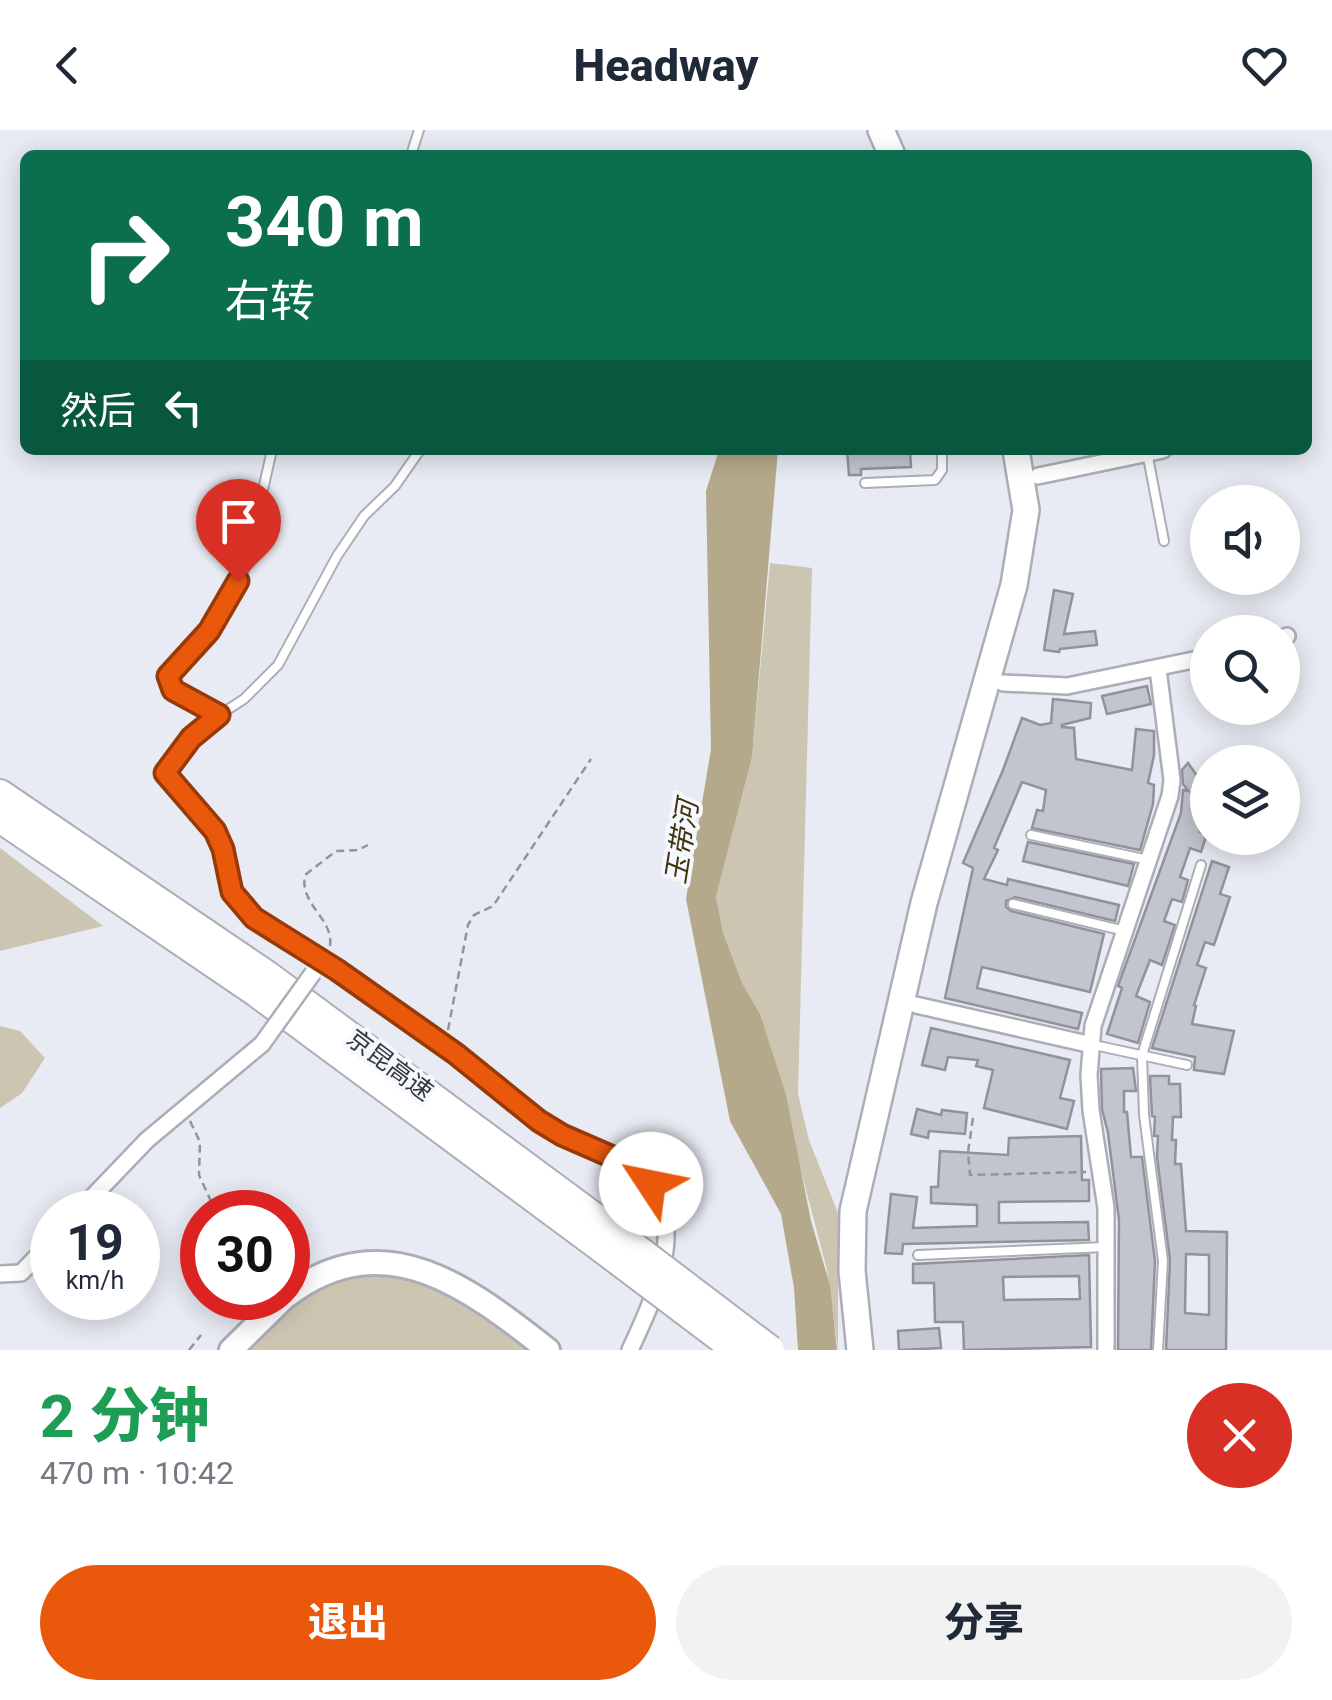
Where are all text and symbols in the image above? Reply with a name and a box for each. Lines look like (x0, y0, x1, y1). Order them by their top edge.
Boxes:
icon: back (40, 38, 95, 93)
icon: heart (1237, 38, 1292, 93)
text: Headway (574, 39, 758, 92)
text: 340 m (225, 181, 424, 263)
icon: right (60, 190, 190, 320)
text: 右转 (225, 275, 315, 328)
icon: left (156, 380, 211, 435)
text: 然后 (60, 389, 136, 433)
pin (196, 479, 281, 582)
map controls (1190, 485, 1300, 855)
button: sound (1190, 485, 1300, 595)
icon: arrive (211, 494, 266, 549)
button: search (1190, 615, 1300, 725)
button: layers (1190, 745, 1300, 855)
water label: 玉带河 (659, 793, 706, 886)
street label: 京昆高速 (341, 1023, 439, 1107)
position arrow (599, 1132, 703, 1236)
speed limit sign: 30 (180, 1190, 310, 1320)
text: 19 (66, 1214, 124, 1272)
text: km/h (66, 1266, 124, 1295)
text: 2 分钟 (40, 1381, 210, 1452)
button: close (1187, 1383, 1292, 1488)
text: 470 m · 10:42 (40, 1454, 234, 1492)
button: 退出 (40, 1565, 656, 1680)
button: 分享 (676, 1565, 1292, 1680)

